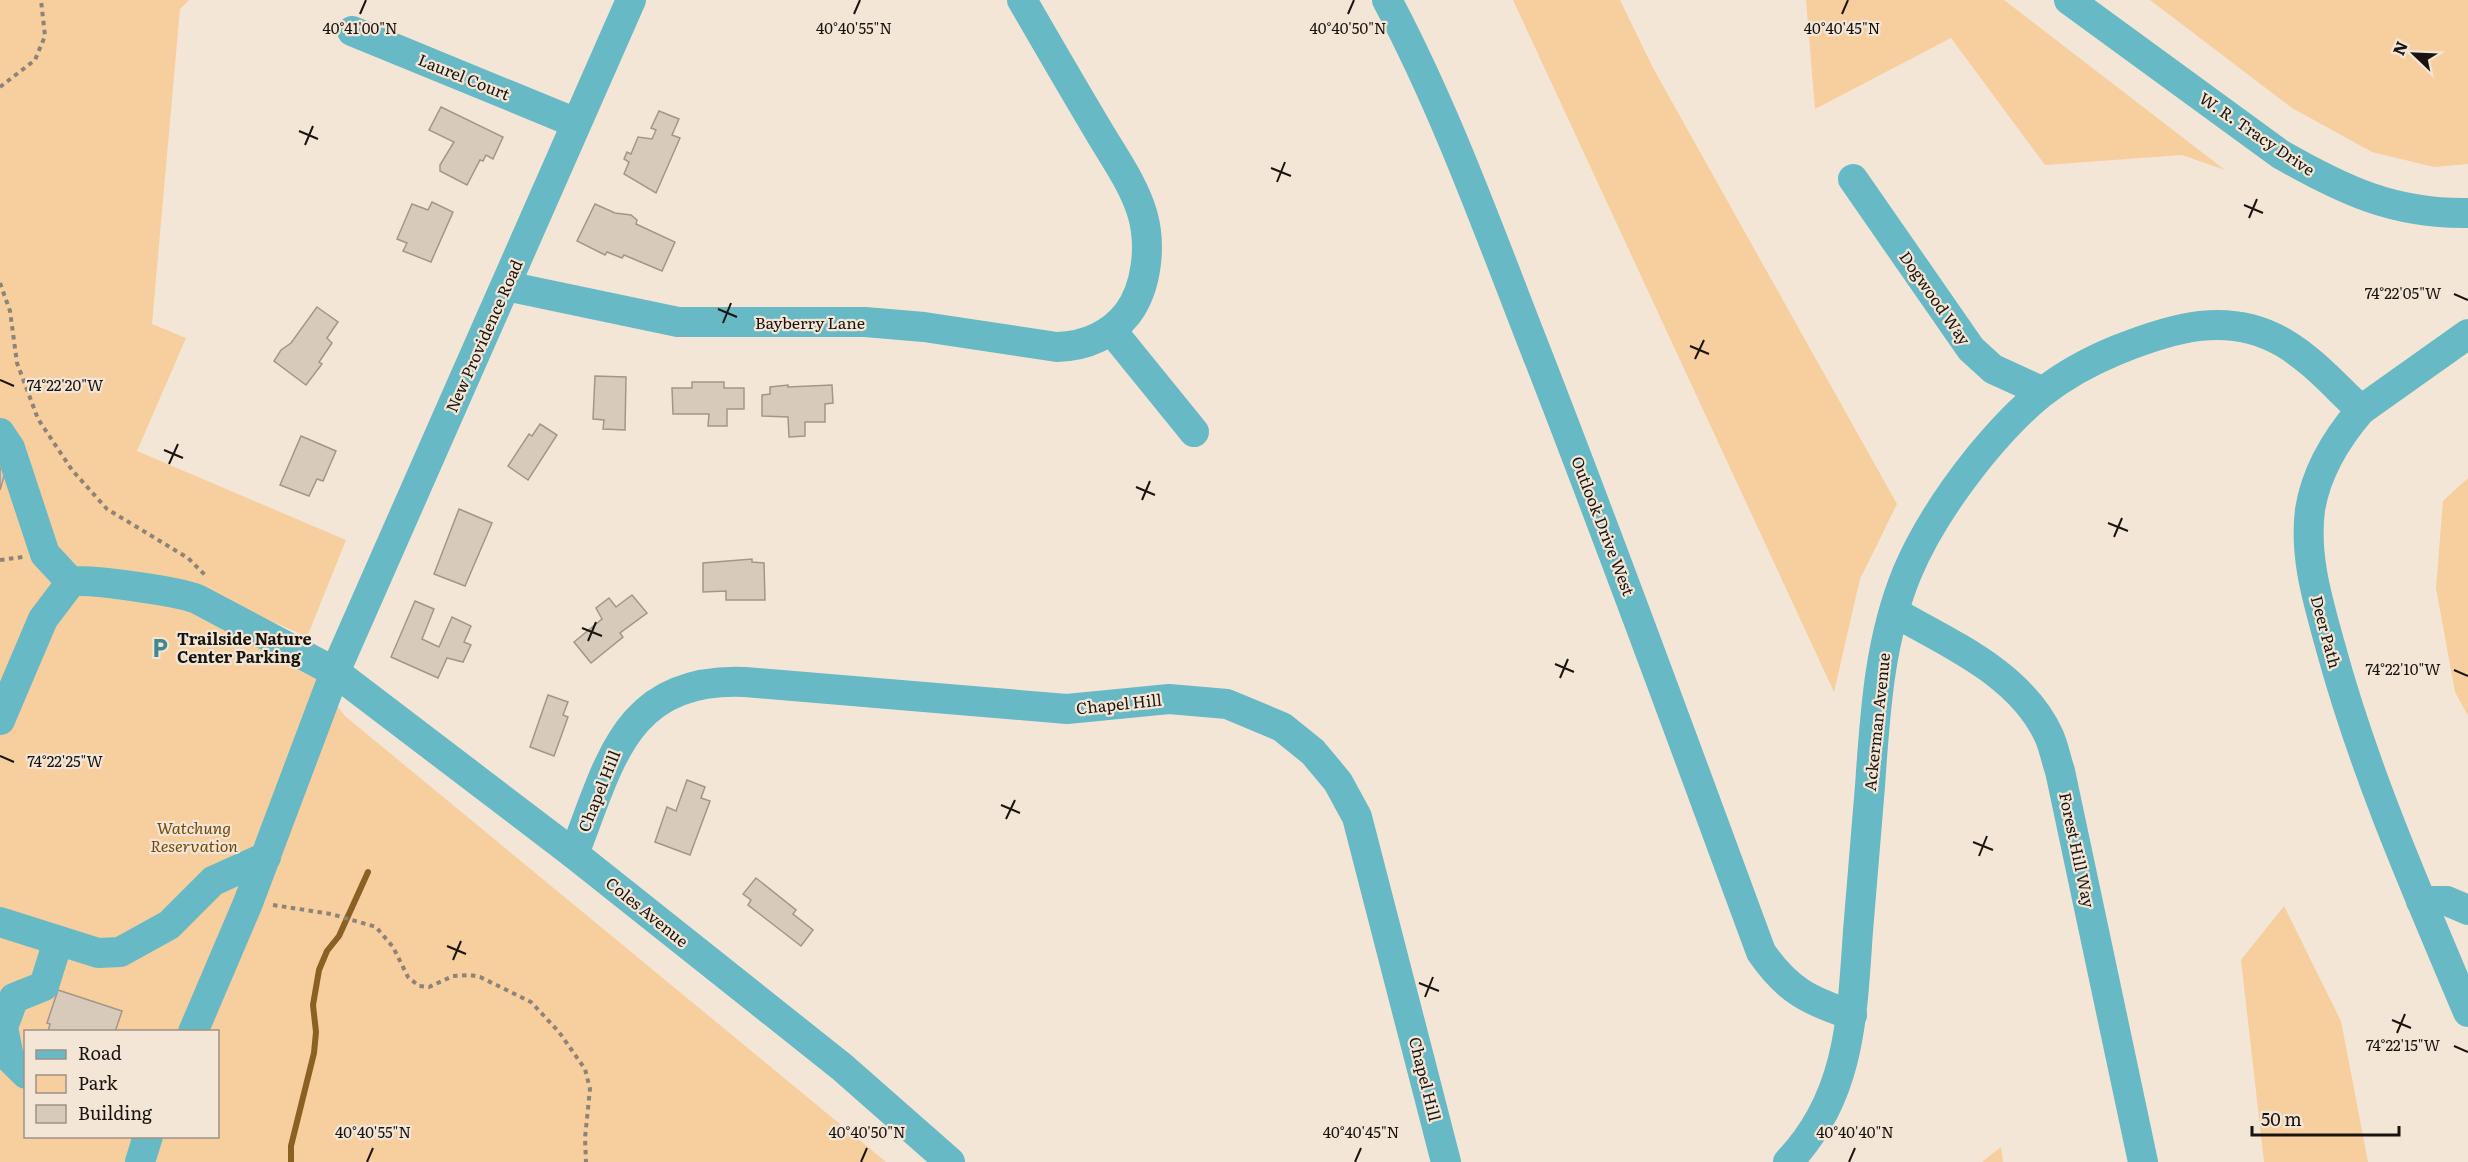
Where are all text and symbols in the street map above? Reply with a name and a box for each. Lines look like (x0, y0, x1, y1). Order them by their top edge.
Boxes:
text: 40°41'00"N (323, 16, 397, 39)
text: 40°40'55"N (816, 16, 892, 39)
text: 40°40'50"N (1310, 16, 1386, 39)
text: 40°40'45"N (1804, 16, 1880, 39)
north arrow (2384, 24, 2444, 84)
text: N (2386, 37, 2413, 59)
street label: Laurel Court (415, 47, 514, 106)
street label: W. R. Tracy Drive (2195, 86, 2320, 181)
street label: Dogwood Way (1894, 245, 1978, 350)
street label: New Providence Road (439, 255, 528, 416)
text: 74°22'05"W (2365, 281, 2442, 304)
street label: Bayberry Lane (755, 310, 865, 334)
text: 74°22'20"W (27, 373, 104, 396)
street label: Outlook Drive West (1566, 452, 1642, 599)
street label: Deer Path (2306, 593, 2348, 671)
place label: Trailside Nature Center Parking (177, 626, 312, 668)
parking icon: Trailside Nature Center Parking (148, 636, 172, 660)
street label: Ackerman Avenue (1857, 652, 1895, 792)
text: 74°22'10"W (2365, 657, 2441, 680)
street label: Chapel Hill (1075, 687, 1163, 719)
street label: Chapel Hill (571, 746, 625, 835)
text: 74°22'25"W (27, 749, 103, 772)
street label: Forest Hill Way (2054, 790, 2102, 911)
park label: Watchung Reservation (150, 815, 238, 857)
street label: Coles Avenue (601, 870, 694, 952)
legend (24, 1030, 219, 1138)
text: 74°22'15"W (2366, 1033, 2441, 1056)
street label: Chapel Hill (1404, 1034, 1448, 1123)
text: Road (78, 1039, 122, 1066)
text: Park (78, 1069, 119, 1096)
text: Building (78, 1099, 153, 1126)
scale bar (2252, 1099, 2399, 1137)
text: 50 m (2261, 1105, 2302, 1132)
text: 40°40'55"N (335, 1120, 411, 1143)
text: 40°40'50"N (829, 1120, 905, 1143)
text: 40°40'45"N (1323, 1120, 1399, 1143)
text: 40°40'40"N (1816, 1120, 1894, 1143)

